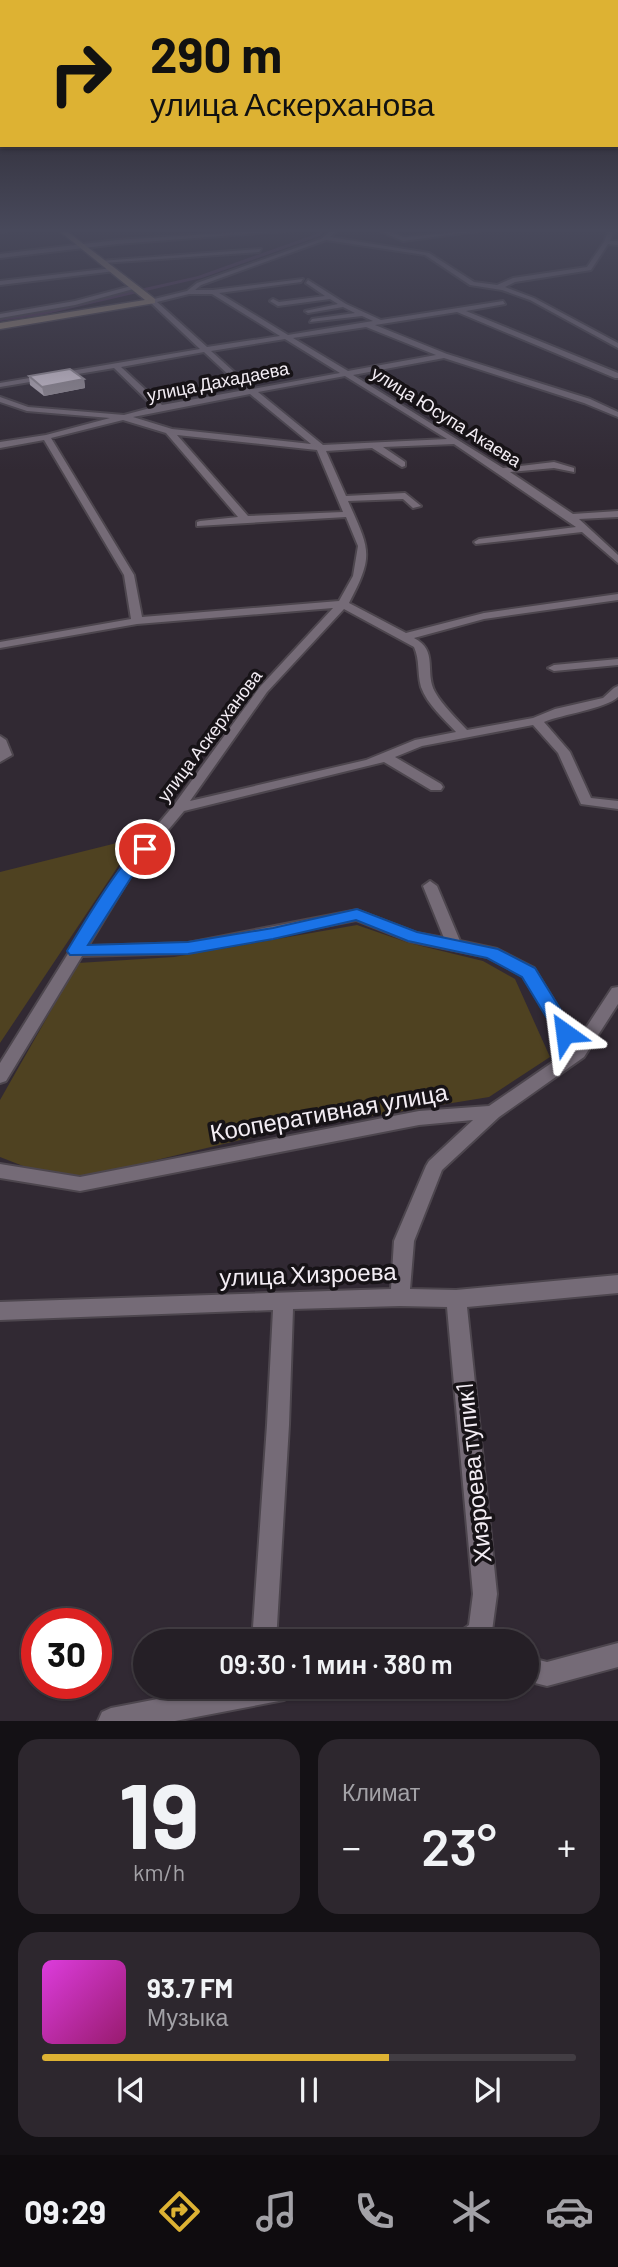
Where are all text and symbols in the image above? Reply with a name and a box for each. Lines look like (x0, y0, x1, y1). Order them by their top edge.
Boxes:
text: 290 m (150, 24, 282, 83)
icon: right (35, 28, 126, 119)
text: улица Аскерханова (150, 84, 435, 122)
street label: улица Дахадаева (145, 356, 292, 406)
street label: улица Юсупа Акаева (368, 361, 526, 472)
street label: улица Аскерханова (152, 664, 267, 806)
pin (115, 819, 175, 879)
icon: arrive (126, 830, 164, 868)
position arrow (528, 996, 602, 1070)
street label: Кооперативная улица (208, 1076, 450, 1147)
street label: улица Хизроева (219, 1256, 398, 1291)
street label: Хиэроева тупик1 (449, 1382, 496, 1565)
speed limit sign: 30 (21, 1608, 112, 1699)
text: 09:30 · 1 мин · 380 m (219, 1648, 453, 1679)
text: 19 (119, 1758, 199, 1867)
text: Климат (342, 1778, 420, 1806)
text: 23° (421, 1814, 497, 1876)
text: − (342, 1823, 361, 1869)
text: + (557, 1823, 576, 1869)
text: km/h (133, 1858, 185, 1886)
text: 93.7 FM (147, 1972, 233, 2003)
text: Музыка (147, 2003, 228, 2031)
icon: previous (112, 2071, 150, 2109)
icon: pause (290, 2071, 328, 2109)
icon: next (468, 2071, 506, 2109)
icon: directions (155, 2187, 204, 2236)
icon: music (252, 2187, 301, 2236)
icon: phone (350, 2187, 399, 2236)
icon: climate (447, 2187, 496, 2236)
icon: car (545, 2187, 594, 2236)
text: 09:29 (24, 2192, 106, 2230)

